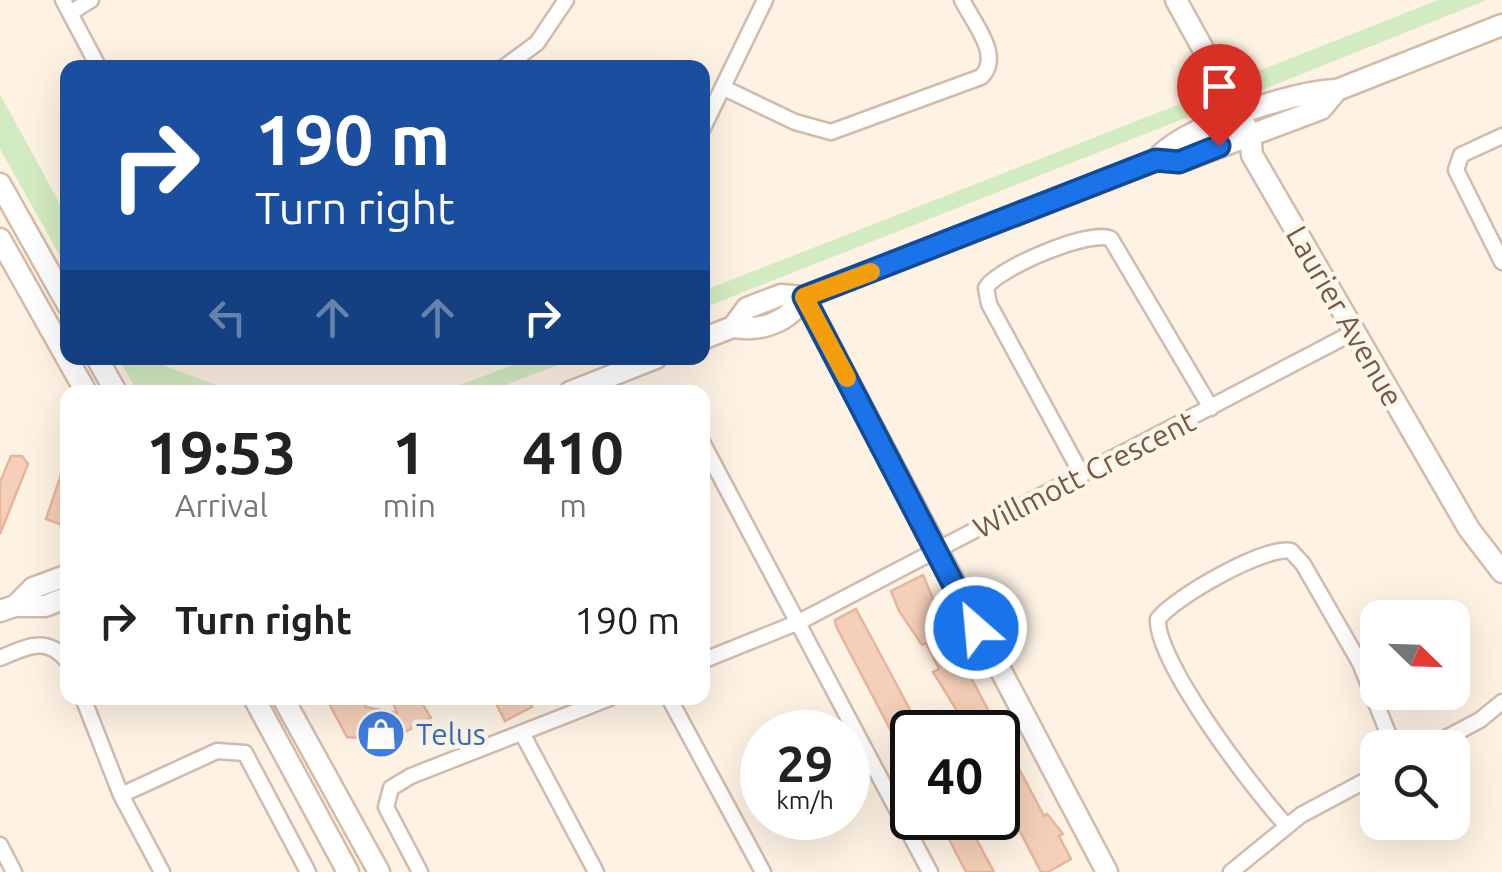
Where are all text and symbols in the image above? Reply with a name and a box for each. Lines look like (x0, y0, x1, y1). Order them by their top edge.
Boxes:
pin (1177, 44, 1262, 147)
icon: arrive (1192, 59, 1247, 114)
icon: right (90, 100, 220, 230)
text: 190 m (255, 100, 450, 178)
text: Turn right (255, 182, 455, 233)
street label: Laurier Avenue (1280, 220, 1410, 412)
icon: left (200, 290, 255, 345)
icon: ahead (305, 290, 360, 345)
icon: ahead (410, 290, 465, 345)
icon: right (515, 290, 570, 345)
street label: Willmott Crescent (968, 403, 1201, 545)
text: 19:53 (146, 418, 296, 485)
text: 1 (392, 418, 426, 485)
text: 410 (522, 418, 624, 485)
text: Arrival (175, 487, 268, 523)
text: min (382, 487, 436, 523)
text: m (559, 487, 587, 523)
position arrow (924, 576, 1028, 680)
icon: right (90, 593, 145, 648)
text: Turn right (175, 599, 352, 641)
text: 190 m (574, 599, 680, 641)
north arrow (1360, 600, 1470, 710)
map controls (1360, 600, 1470, 840)
shop icon: Telus (355, 708, 407, 760)
speed limit sign: 40 (890, 710, 1020, 840)
place label: Telus (416, 717, 486, 751)
button: search (1360, 730, 1470, 840)
text: 29 (777, 735, 833, 791)
text: km/h (776, 786, 834, 814)

